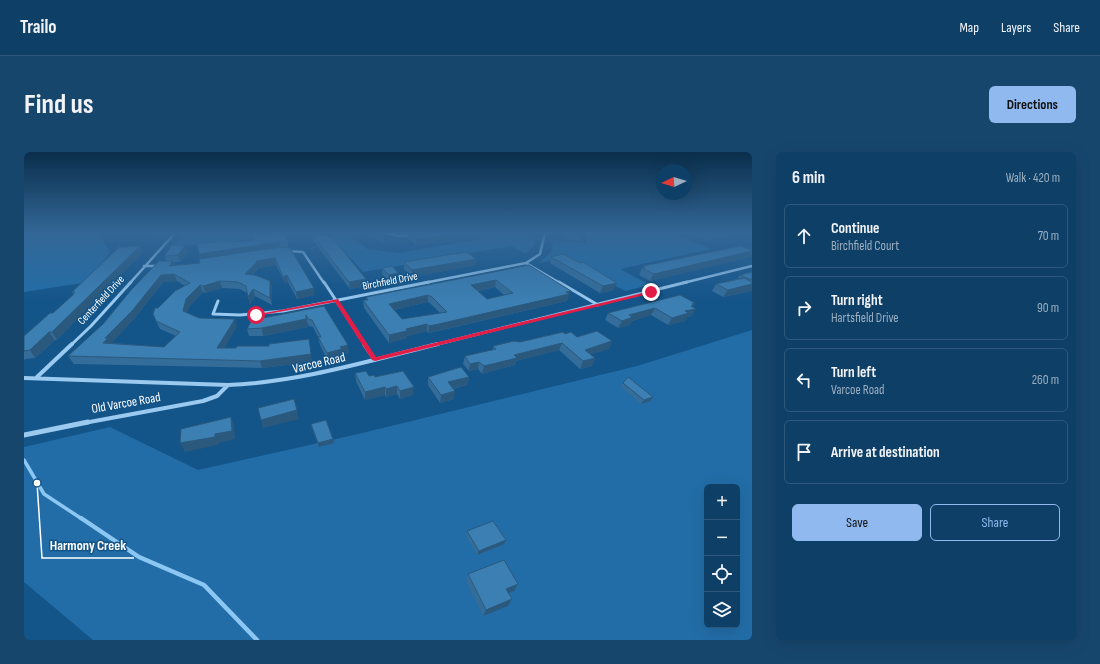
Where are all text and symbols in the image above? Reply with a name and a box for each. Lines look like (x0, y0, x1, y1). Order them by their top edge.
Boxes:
text: Trailo (20, 16, 57, 39)
text: Map (959, 19, 979, 36)
text: Layers (1001, 19, 1031, 36)
text: Share (1053, 19, 1080, 36)
button: Directions (989, 86, 1076, 123)
text: Find us (24, 88, 93, 121)
north arrow (656, 164, 692, 200)
text: 6 min (792, 168, 825, 188)
text: Walk · 420 m (1006, 170, 1060, 186)
text: Continue (831, 219, 880, 238)
icon: ahead (793, 225, 815, 247)
text: 70 m (1038, 228, 1059, 244)
text: Birchfield Court (831, 238, 899, 254)
street label: Birchfield Drive (361, 269, 419, 293)
street label: Centerfield Drive (75, 273, 127, 327)
route end (642, 283, 660, 301)
text: Turn right (831, 291, 883, 310)
icon: right (793, 297, 815, 319)
text: 90 m (1037, 300, 1059, 316)
route start (247, 306, 265, 324)
text: Hartsfield Drive (831, 310, 899, 326)
street label: Varcoe Road (291, 349, 347, 377)
text: Turn left (831, 363, 876, 382)
icon: left (793, 369, 815, 391)
text: 260 m (1032, 372, 1059, 388)
text: Varcoe Road (831, 382, 884, 398)
street label: Old Varcoe Road (90, 389, 162, 417)
icon: arrive (793, 441, 815, 463)
text: Arrive at destination (831, 443, 940, 462)
map controls (704, 484, 740, 628)
button: + (704, 484, 740, 520)
button: Save (792, 504, 922, 541)
button: Share (930, 504, 1060, 541)
button: − (704, 520, 740, 556)
callout: Harmony Creek (42, 532, 134, 558)
text: Harmony Creek (50, 537, 126, 554)
button: locate (704, 556, 740, 592)
button: layers (704, 592, 740, 628)

